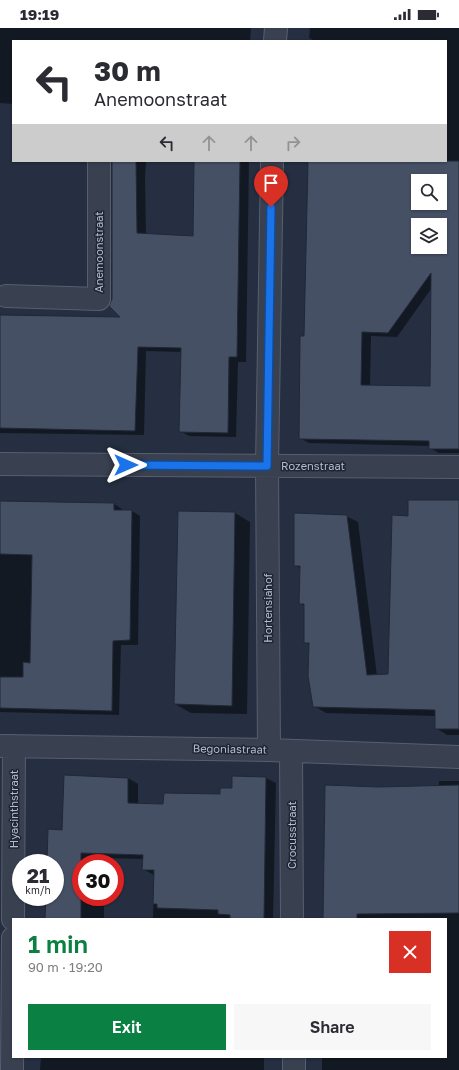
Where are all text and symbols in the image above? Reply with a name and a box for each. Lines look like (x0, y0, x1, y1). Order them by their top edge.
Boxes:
text: 19:19 (20, 5, 59, 23)
text: 30 m (94, 54, 161, 87)
icon: left (28, 56, 80, 108)
text: Anemoonstraat (94, 88, 227, 110)
icon: left (156, 132, 178, 154)
icon: ahead (198, 132, 220, 154)
icon: ahead (240, 132, 262, 154)
icon: right (282, 132, 304, 154)
pin (254, 166, 288, 207)
icon: arrive (260, 172, 282, 194)
map controls (411, 174, 447, 254)
button: search (411, 174, 447, 210)
street label: Anemoonstraat (92, 211, 105, 293)
button: layers (411, 218, 447, 254)
position arrow (105, 444, 147, 486)
street label: Rozenstraat (281, 459, 345, 472)
street label: Hortensiahof (261, 573, 274, 643)
street label: Begoniastraat (193, 741, 267, 756)
street label: Hyacinthstraat (7, 770, 20, 848)
street label: Crocusstraat (285, 801, 298, 869)
speed limit sign: 30 (72, 854, 124, 906)
text: 21 (27, 863, 49, 887)
text: km/h (25, 884, 51, 896)
text: 1 min (28, 929, 88, 958)
button: close (389, 931, 431, 973)
text: 90 m · 19:20 (28, 959, 103, 975)
button: Exit (28, 1004, 226, 1050)
button: Share (234, 1004, 431, 1050)

